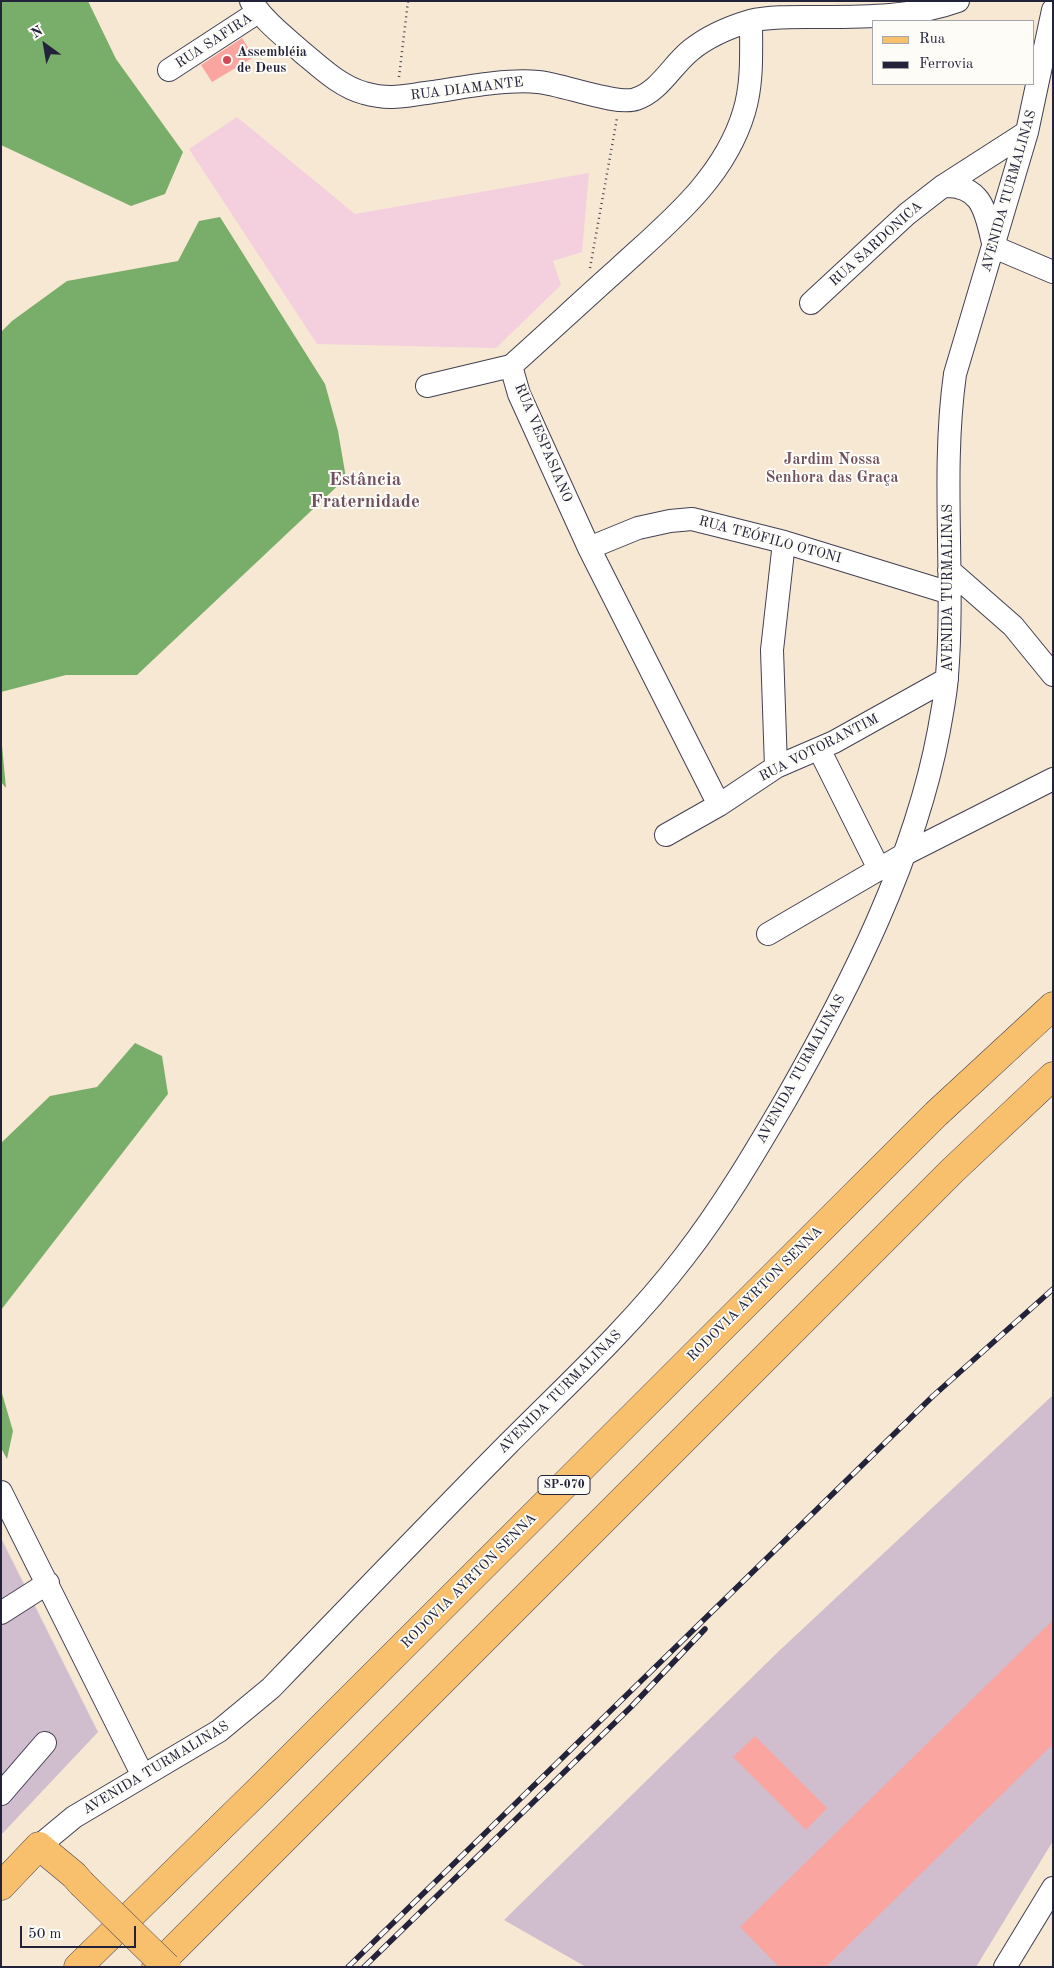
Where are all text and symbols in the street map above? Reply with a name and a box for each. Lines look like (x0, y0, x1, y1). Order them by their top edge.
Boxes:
street label: RUA SAFIRA (172, 10, 256, 72)
north arrow (20, 20, 70, 70)
legend (872, 20, 1034, 85)
text: N (29, 24, 45, 41)
text: Rua (919, 32, 945, 47)
place label: Assembléia de Deus (237, 44, 307, 76)
marker: Assembléia de Deus (221, 54, 233, 66)
text: Ferrovia (919, 57, 973, 72)
street label: RUA DIAMANTE (410, 74, 524, 104)
street label: AVENIDA TURMALINAS (978, 108, 1040, 274)
street label: RUA SARDONICA (826, 198, 926, 290)
street label: RUA VESPASIANO (510, 381, 576, 505)
district label: Jardim Nossa Senhora das Graça (765, 450, 899, 488)
district label: Estância Fraternidade (310, 469, 420, 513)
street label: AVENIDA TURMALINAS (940, 504, 956, 672)
street label: RUA TEÓFILO OTONI (697, 513, 843, 567)
street label: RUA VOTORANTIM (756, 711, 882, 785)
street label: AVENIDA TURMALINAS (753, 992, 849, 1146)
street label: RODOVIA AYRTON SENNA (684, 1223, 826, 1365)
street label: AVENIDA TURMALINAS (495, 1327, 625, 1457)
road number: SP-070 (538, 1476, 590, 1494)
street label: RODOVIA AYRTON SENNA (398, 1510, 540, 1652)
street label: AVENIDA TURMALINAS (80, 1718, 232, 1818)
scale bar (22, 1916, 139, 1948)
text: 50 m (28, 1927, 62, 1942)

